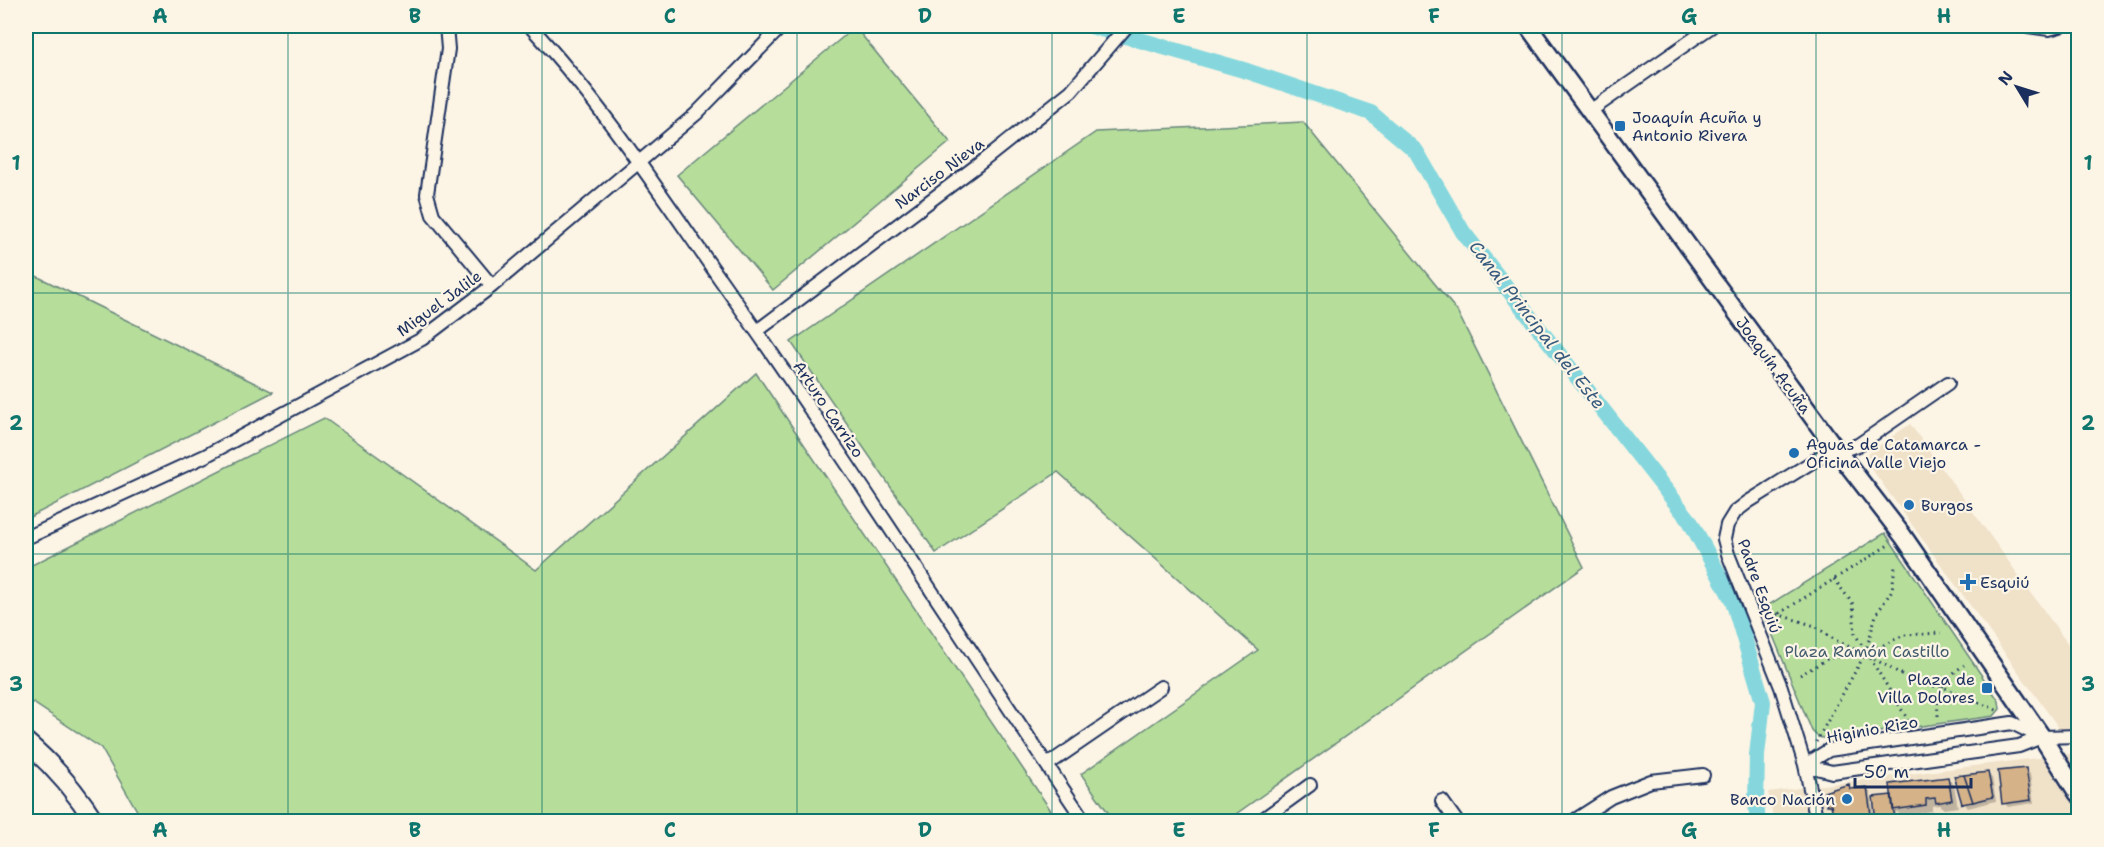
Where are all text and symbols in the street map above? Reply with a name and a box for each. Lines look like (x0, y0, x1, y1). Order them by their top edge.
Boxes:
text: A (152, 3, 168, 29)
text: B (409, 3, 421, 29)
text: C (664, 3, 676, 29)
text: D (918, 3, 932, 29)
text: E (1172, 3, 1186, 29)
text: F (1428, 3, 1440, 29)
text: G (1681, 3, 1697, 29)
text: H (1937, 3, 1951, 29)
north arrow (1987, 57, 2047, 117)
text: N (1993, 67, 2018, 90)
place label: Joaquín Acuña y Antonio Rivera (1632, 107, 1762, 146)
marker: Joaquín Acuña y Antonio Rivera (1613, 119, 1627, 133)
street label: Narciso Nieva (890, 133, 988, 214)
text: 1 (11, 150, 21, 176)
text: 1 (2083, 150, 2093, 176)
water label: Canal Principal del Este (1464, 236, 1610, 414)
street label: Miguel Jalile (393, 266, 486, 341)
street label: Joaquín Acuña (1731, 313, 1816, 418)
street label: Arturo Carrizo (788, 357, 869, 462)
text: 2 (9, 410, 23, 436)
text: 2 (2081, 410, 2095, 436)
place label: Aguas de Catamarca - Oficina Valle Viejo (1806, 434, 1981, 473)
marker: Aguas de Catamarca - Oficina Valle Viejo (1787, 446, 1801, 460)
place label: Burgos (1921, 495, 1974, 516)
marker: Burgos (1902, 498, 1916, 512)
street label: Padre Esquiú (1733, 536, 1786, 636)
place label: Esquiú (1980, 572, 2029, 593)
marker: Esquiú (1961, 575, 1975, 589)
park label: Plaza Ramón Castillo (1785, 641, 1949, 662)
place label: Plaza de Villa Dolores (1877, 669, 1975, 708)
text: 3 (9, 671, 23, 697)
text: 3 (2081, 671, 2095, 697)
marker: Plaza de Villa Dolores (1980, 681, 1994, 695)
street label: Higinio Rizo (1825, 711, 1920, 748)
scale bar (1855, 751, 1970, 789)
text: 50 m (1864, 760, 1909, 784)
place label: Banco Nación (1730, 789, 1835, 810)
marker: Banco Nación (1840, 792, 1854, 806)
text: A (152, 817, 168, 843)
text: B (409, 817, 421, 843)
text: C (664, 817, 676, 843)
text: D (918, 817, 932, 843)
text: E (1172, 817, 1186, 843)
text: F (1428, 817, 1440, 843)
text: G (1681, 817, 1697, 843)
text: H (1937, 817, 1951, 843)

